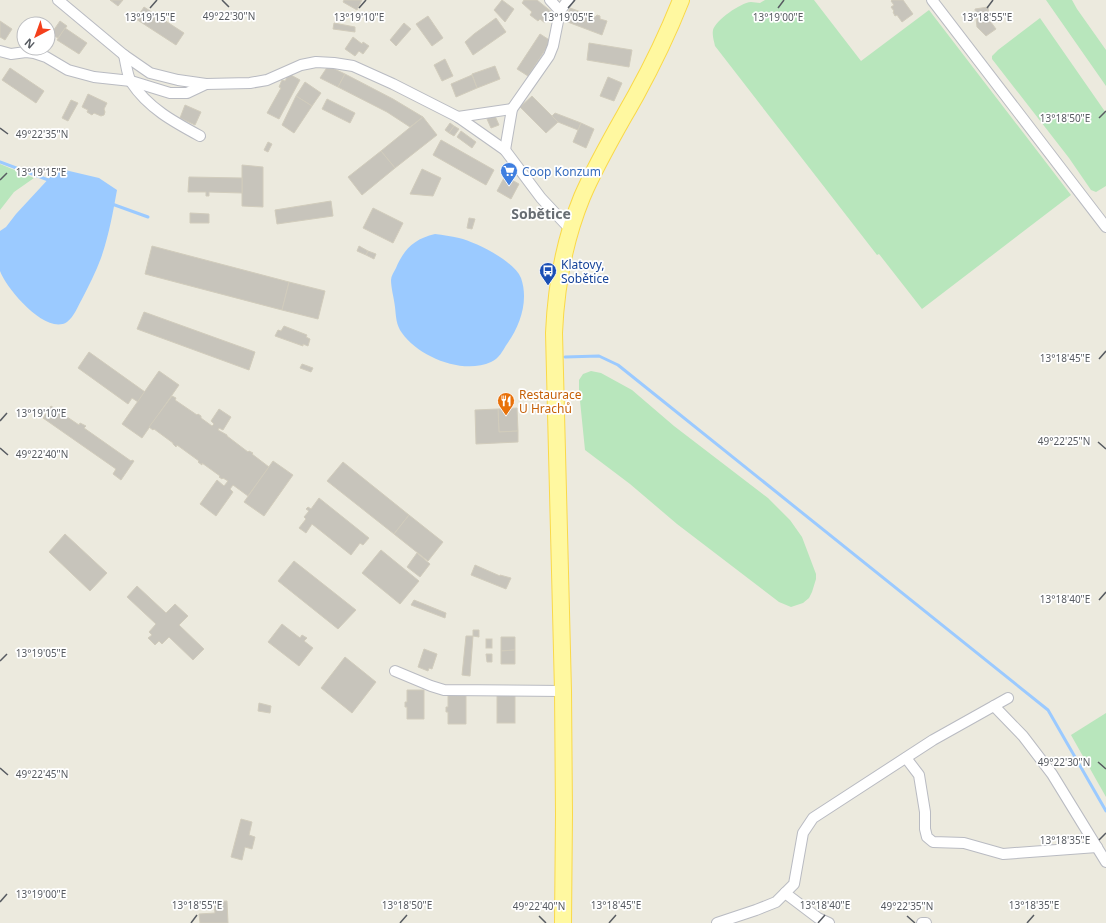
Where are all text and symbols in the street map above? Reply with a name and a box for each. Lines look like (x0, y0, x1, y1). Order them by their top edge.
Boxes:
text: 49°22'30"N (203, 9, 255, 23)
text: 13°19'15"E (125, 10, 175, 24)
text: 13°19'10"E (334, 10, 384, 24)
text: 13°19'05"E (543, 10, 593, 24)
text: 13°19'00"E (753, 10, 803, 24)
text: 13°18'55"E (962, 10, 1012, 24)
north arrow (16, 16, 56, 56)
text: N (21, 35, 37, 53)
text: 13°18'50"E (1040, 111, 1090, 125)
text: 49°22'35"N (16, 127, 68, 141)
supermarket icon: Coop Konzum (499, 161, 519, 186)
place label: Coop Konzum (522, 163, 601, 180)
text: 13°19'15"E (16, 165, 66, 179)
district label: Sobětice (511, 204, 571, 223)
place label: Klatovy, Sobětice (561, 256, 609, 287)
bus stop icon: Klatovy, Sobětice (538, 261, 558, 286)
text: 13°18'45"E (1040, 351, 1090, 365)
place label: Restaurace U Hrachů (519, 386, 582, 417)
restaurant icon: Restaurace U Hrachů (496, 391, 516, 416)
text: 13°19'10"E (16, 406, 66, 420)
text: 49°22'25"N (1038, 434, 1090, 448)
text: 49°22'40"N (16, 447, 68, 461)
text: 13°18'40"E (1040, 592, 1090, 606)
text: 13°19'05"E (16, 646, 66, 660)
text: 49°22'30"N (1038, 755, 1090, 769)
text: 49°22'45"N (16, 767, 68, 781)
text: 13°18'35"E (1040, 833, 1090, 847)
text: 13°19'00"E (16, 887, 66, 901)
text: 13°18'55"E (172, 898, 222, 912)
text: 13°18'50"E (382, 898, 432, 912)
text: 13°18'45"E (591, 898, 641, 912)
text: 13°18'40"E (800, 898, 850, 912)
text: 13°18'35"E (1009, 898, 1059, 912)
text: 49°22'40"N (513, 899, 565, 913)
text: 49°22'35"N (881, 899, 933, 913)

